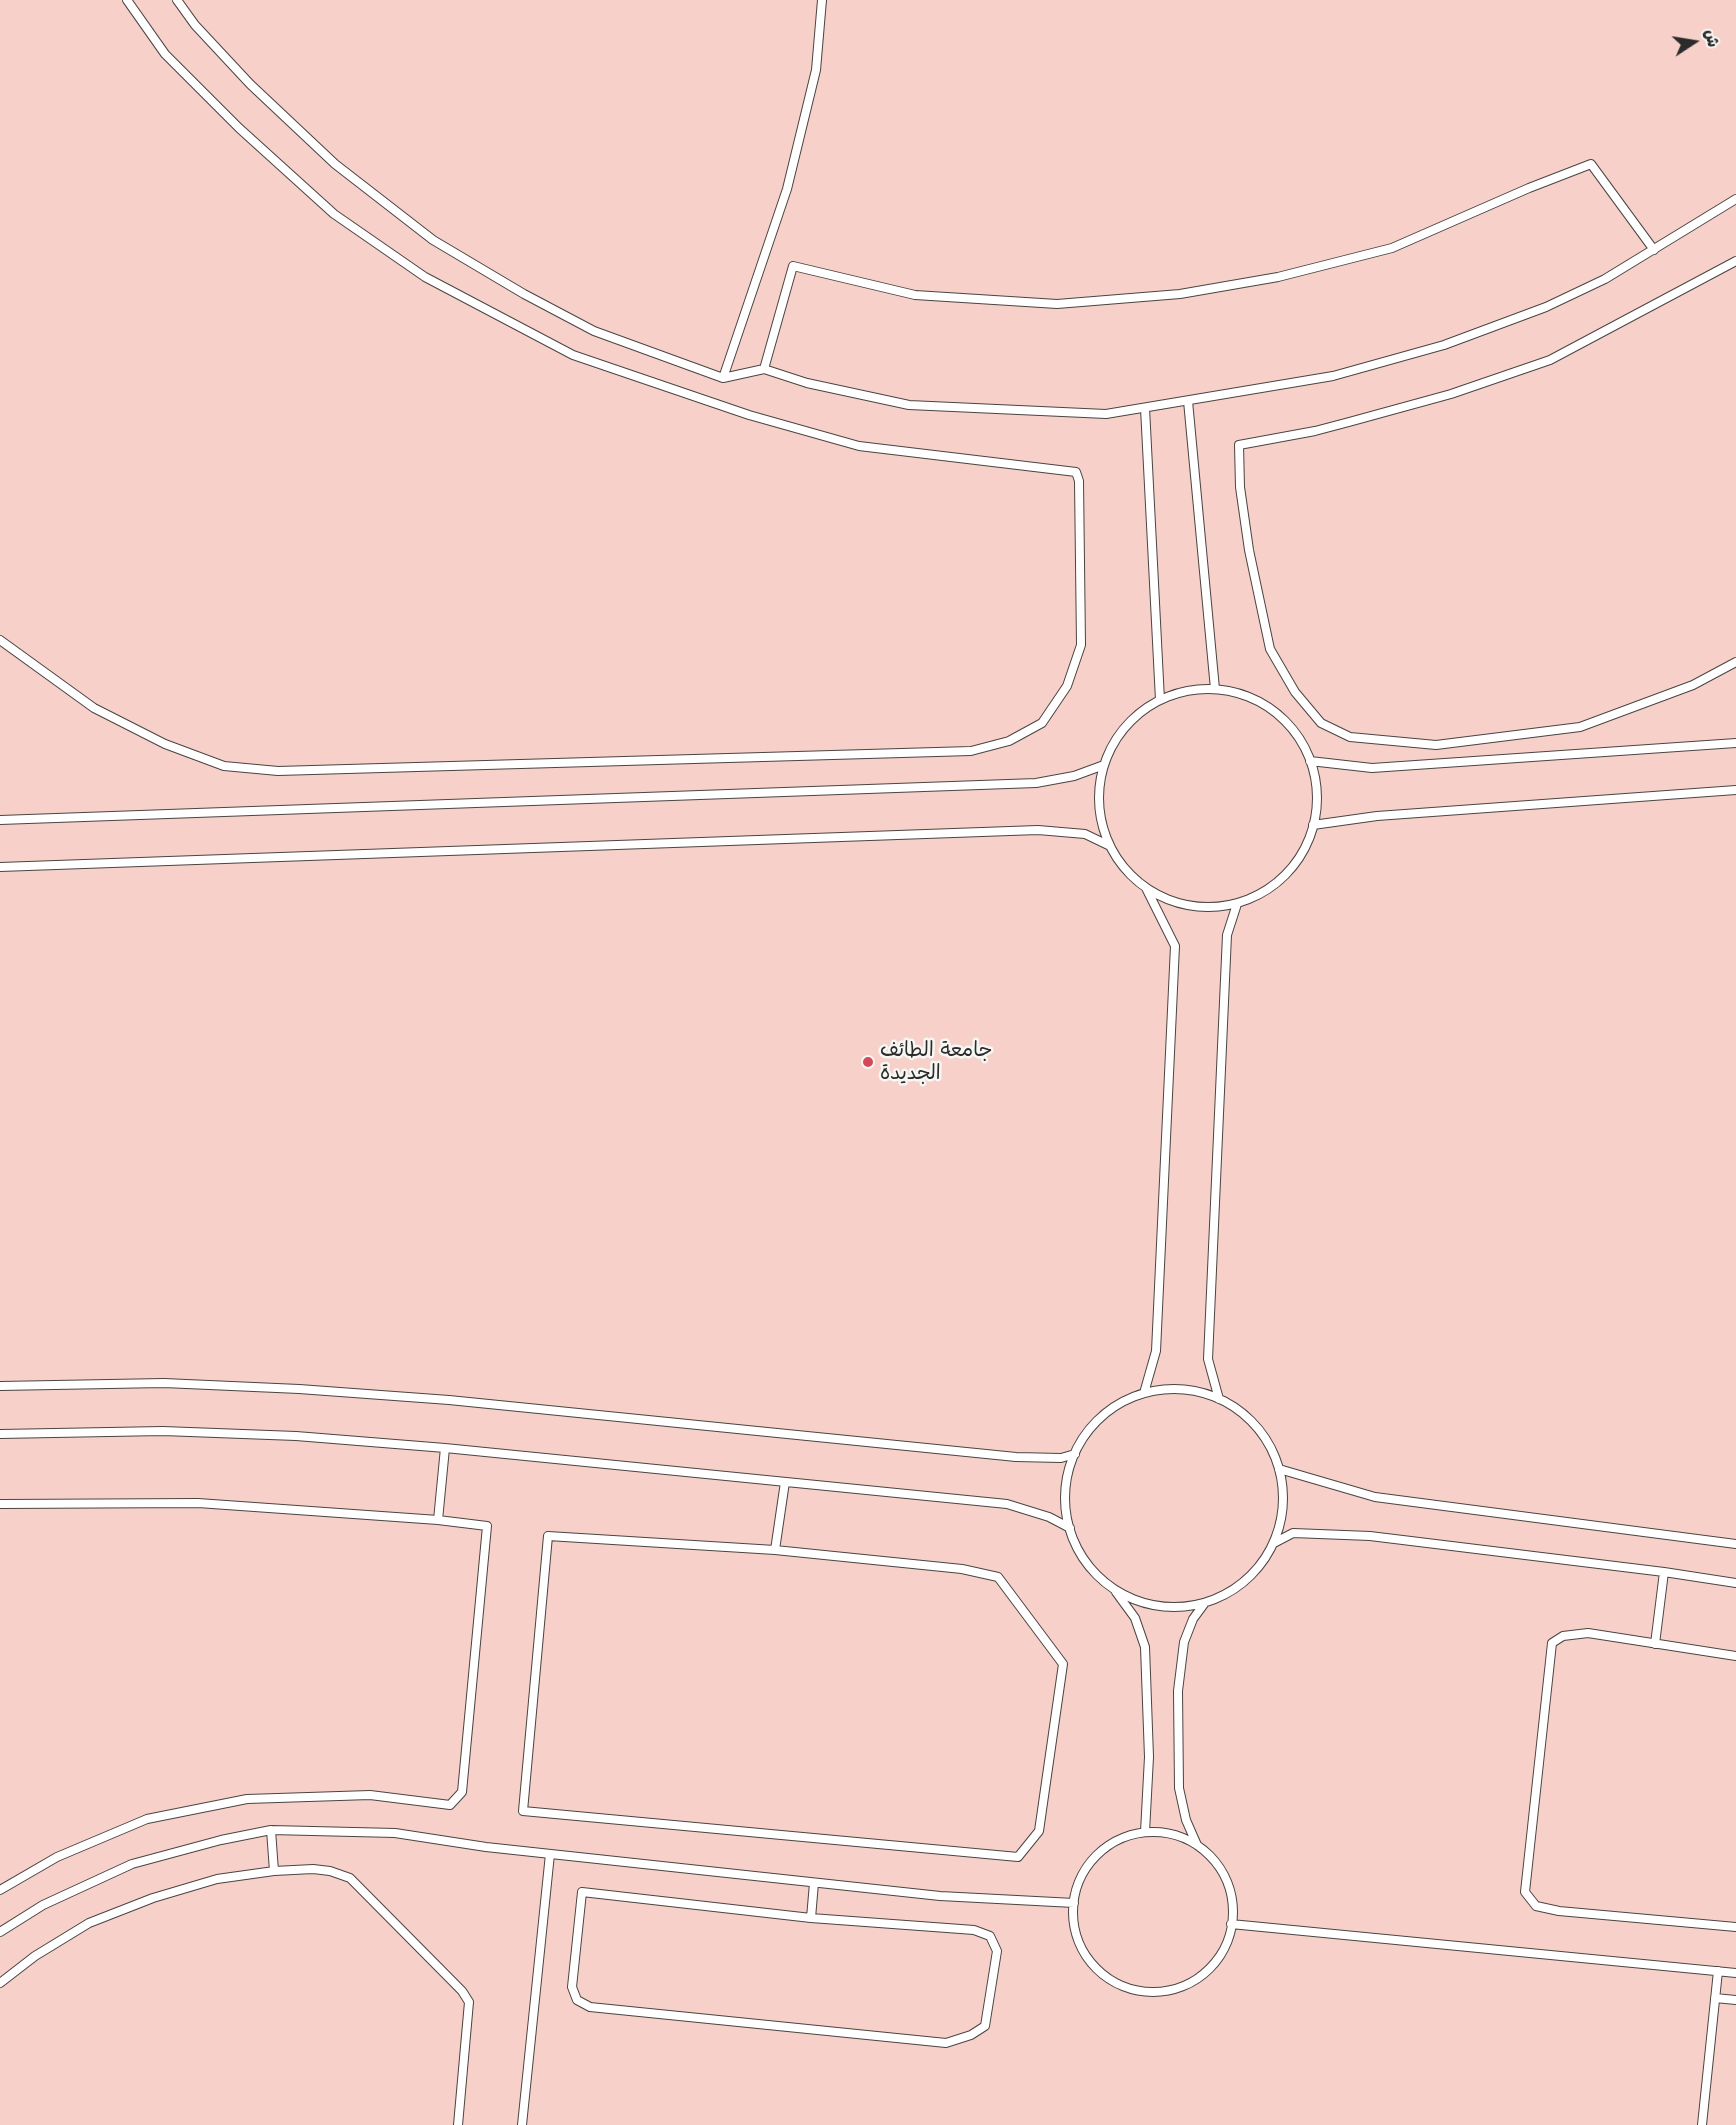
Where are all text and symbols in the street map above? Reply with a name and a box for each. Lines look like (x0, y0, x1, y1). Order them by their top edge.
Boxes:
north arrow (1664, 12, 1724, 72)
text: ش (1701, 28, 1722, 49)
place label: جامعة الطائف الجديدة (880, 1038, 992, 1085)
marker: جامعة الطائف الجديدة (861, 1055, 875, 1069)

